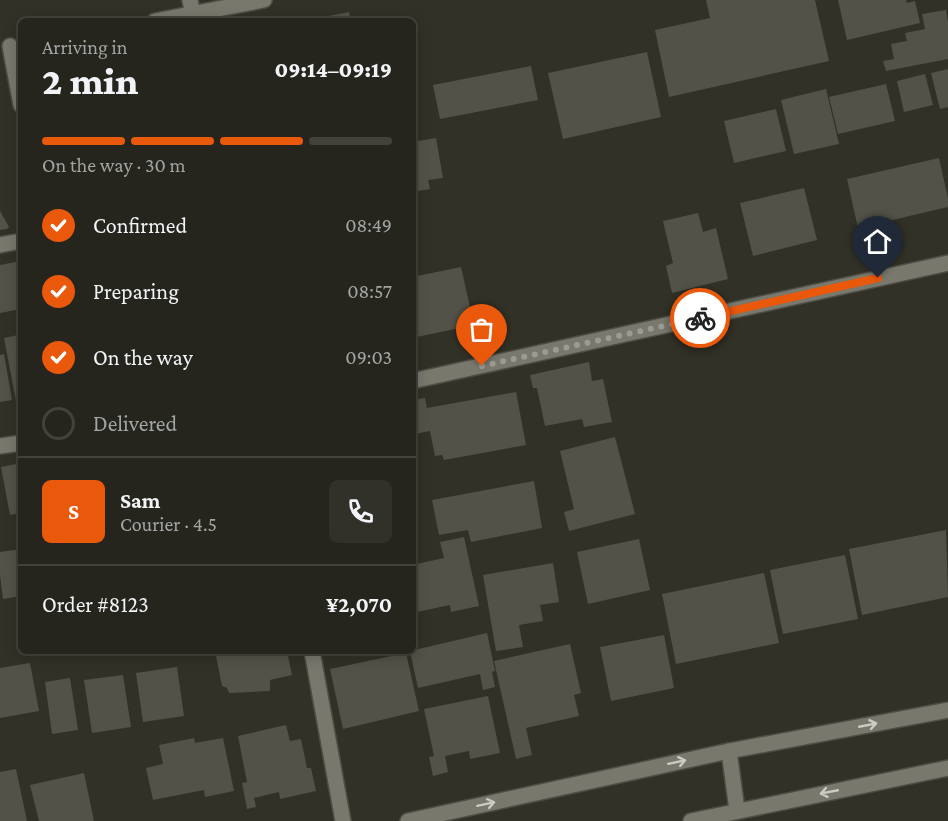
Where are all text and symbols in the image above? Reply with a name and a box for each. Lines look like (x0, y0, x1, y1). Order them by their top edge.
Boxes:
text: Arriving in (42, 36, 127, 58)
text: 09:14–09:19 (274, 57, 392, 82)
text: 2 min (42, 59, 138, 102)
text: On the way · 30 m (42, 154, 186, 176)
icon: check (42, 209, 75, 242)
text: Confirmed (93, 213, 187, 238)
text: 08:49 (345, 214, 392, 236)
pin (852, 216, 903, 278)
icon: home (861, 225, 894, 258)
icon: check (42, 275, 75, 308)
text: Preparing (93, 279, 179, 304)
text: 08:57 (347, 280, 392, 302)
courier (670, 288, 730, 348)
icon: bike (684, 302, 717, 335)
pin (456, 304, 507, 366)
icon: bag (465, 313, 498, 346)
icon: check (42, 341, 75, 374)
text: On the way (93, 345, 193, 370)
text: 09:03 (345, 346, 392, 368)
text: Delivered (93, 411, 177, 436)
button: phone (329, 480, 392, 543)
text: Sam (120, 488, 160, 513)
text: S (68, 499, 79, 524)
text: Courier · 4.5 (120, 513, 217, 535)
text: Order #8123 (42, 592, 149, 617)
text: ¥2,070 (326, 592, 392, 617)
one-way arrow (858, 719, 877, 730)
one-way arrow (667, 756, 686, 768)
one-way arrow (820, 787, 839, 798)
one-way arrow (476, 798, 495, 809)

